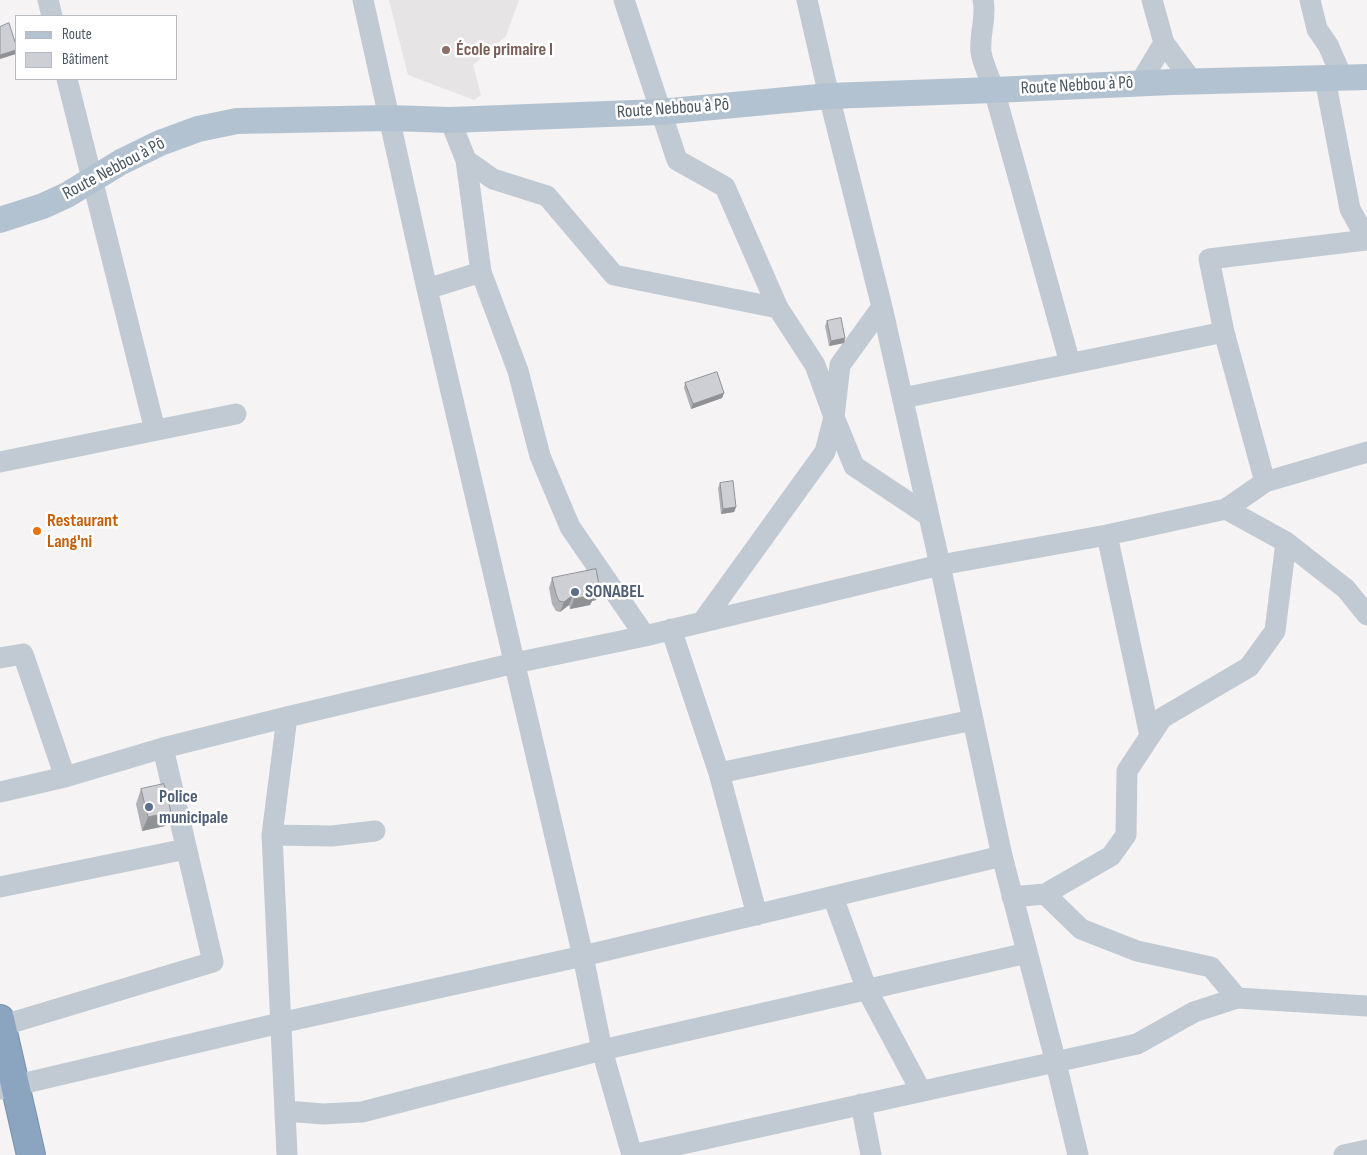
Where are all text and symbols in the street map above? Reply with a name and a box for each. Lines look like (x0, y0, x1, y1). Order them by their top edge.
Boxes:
legend (15, 15, 178, 80)
text: Route (62, 25, 92, 44)
place label: École primaire I (456, 39, 553, 61)
marker: École primaire I (440, 44, 452, 56)
text: Bâtiment (62, 50, 109, 69)
street label: Route Nebbou à Pô (1020, 72, 1134, 100)
street label: Route Nebbou à Pô (616, 94, 730, 124)
street label: Route Nebbou à Pô (59, 133, 169, 205)
place label: Restaurant Lang'ni (47, 510, 118, 552)
marker: Restaurant Lang'ni (31, 525, 43, 537)
place label: SONABEL (585, 581, 644, 603)
marker: SONABEL (569, 586, 581, 598)
place label: Police municipale (159, 786, 228, 829)
marker: Police municipale (143, 801, 155, 813)

